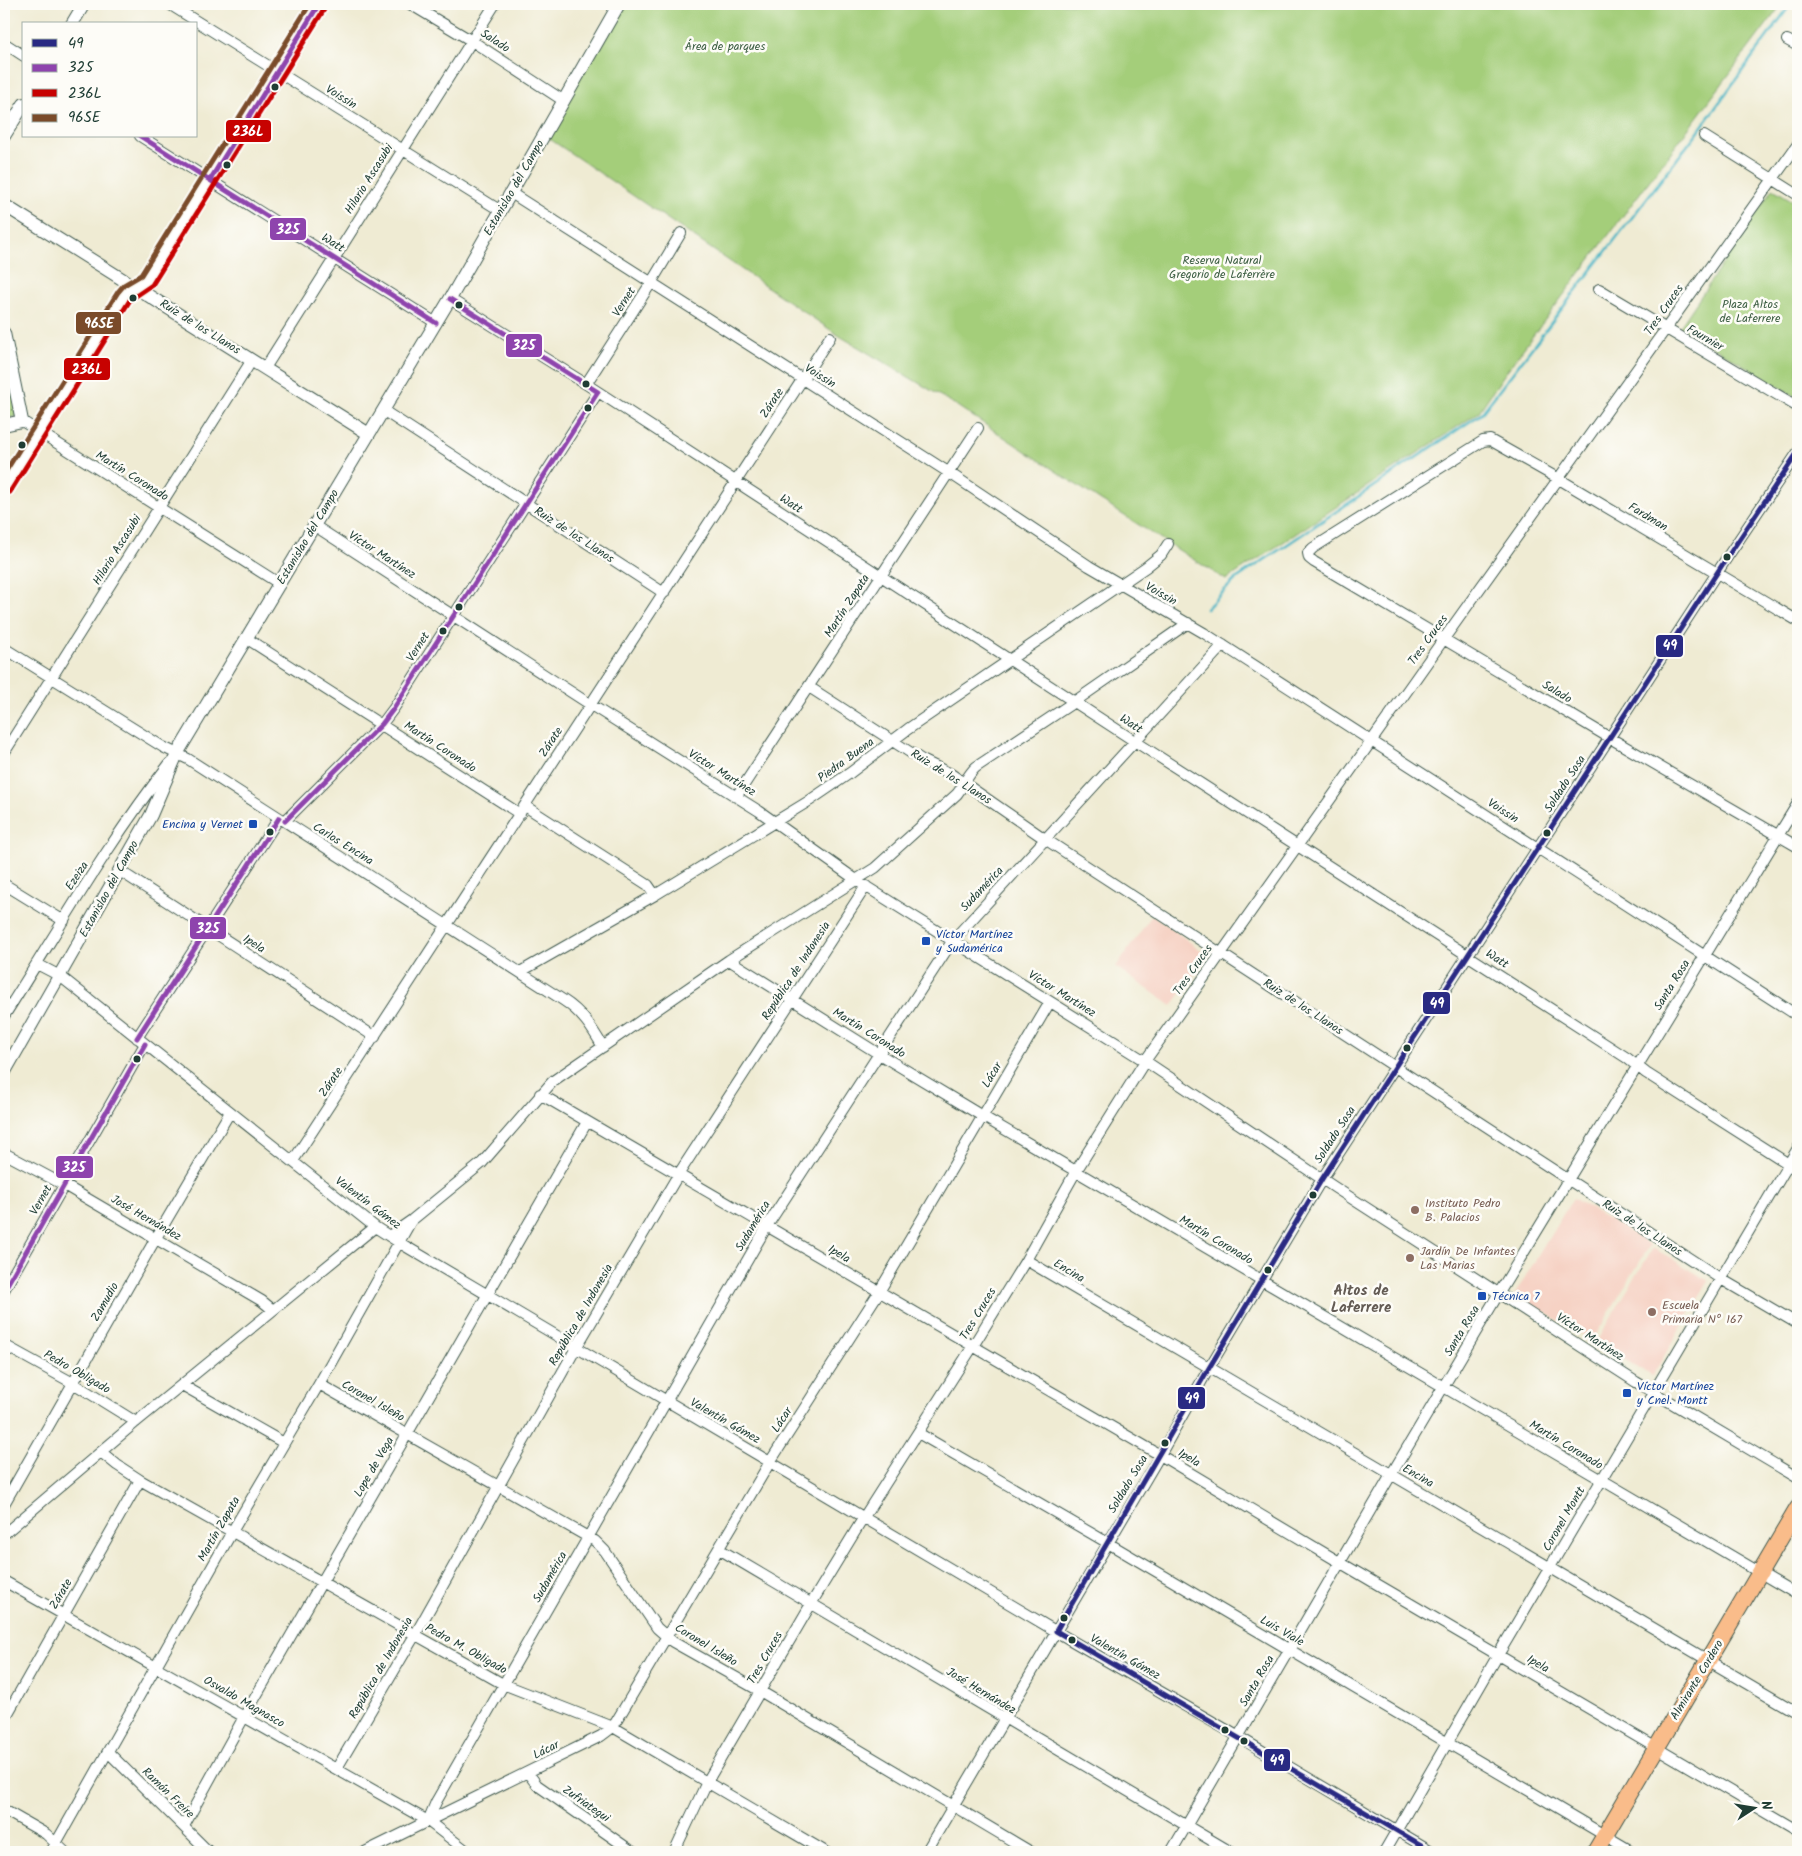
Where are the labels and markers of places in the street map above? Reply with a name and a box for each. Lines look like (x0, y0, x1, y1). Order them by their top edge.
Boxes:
unlabelled marker (270, 82, 280, 92)
unlabelled marker (222, 160, 232, 170)
unlabelled marker (128, 293, 138, 303)
unlabelled marker (454, 300, 464, 310)
unlabelled marker (581, 379, 591, 389)
unlabelled marker (583, 403, 593, 413)
unlabelled marker (17, 440, 27, 450)
unlabelled marker (1722, 552, 1732, 562)
unlabelled marker (454, 602, 464, 612)
unlabelled marker (438, 626, 448, 636)
place label: Encina y Vernet (162, 815, 243, 834)
marker: Encina y Vernet (247, 818, 259, 830)
unlabelled marker (265, 827, 275, 837)
unlabelled marker (1542, 828, 1552, 838)
place label: Víctor Martínez y Sudamérica (935, 925, 1013, 958)
marker: Víctor Martínez y Sudamérica (920, 935, 932, 947)
unlabelled marker (1402, 1043, 1412, 1053)
unlabelled marker (132, 1054, 142, 1064)
unlabelled marker (1308, 1190, 1318, 1200)
place label: Instituto Pedro B. Palacios (1425, 1194, 1500, 1227)
marker: Instituto Pedro B. Palacios (1409, 1204, 1421, 1216)
place label: Jardín De Infantes Las Marias (1420, 1242, 1515, 1275)
marker: Jardín De Infantes Las Marias (1404, 1252, 1416, 1264)
unlabelled marker (1263, 1265, 1273, 1275)
place label: Técnica 7 (1492, 1287, 1540, 1306)
marker: Técnica 7 (1476, 1290, 1488, 1302)
place label: Escuela Primaria Nº 167 (1662, 1296, 1743, 1329)
marker: Escuela Primaria Nº 167 (1646, 1306, 1658, 1318)
place label: Víctor Martínez y Cnel. Montt (1636, 1377, 1714, 1410)
marker: Víctor Martínez y Cnel. Montt (1621, 1387, 1633, 1399)
unlabelled marker (1160, 1438, 1170, 1448)
unlabelled marker (1059, 1613, 1069, 1623)
unlabelled marker (1067, 1635, 1077, 1645)
unlabelled marker (1220, 1725, 1230, 1735)
unlabelled marker (1239, 1736, 1249, 1746)

